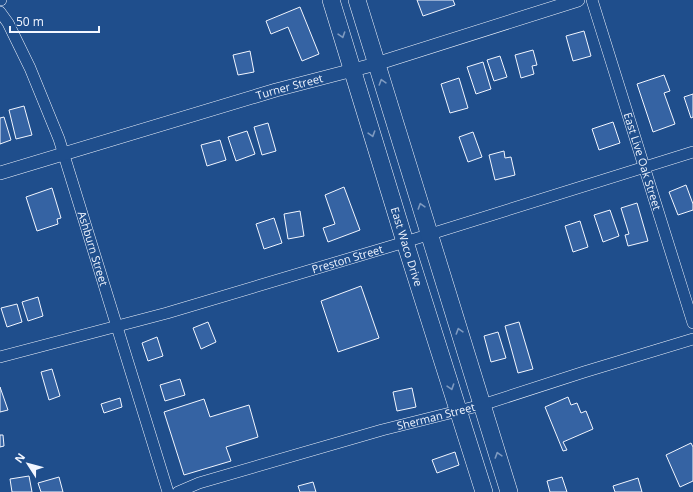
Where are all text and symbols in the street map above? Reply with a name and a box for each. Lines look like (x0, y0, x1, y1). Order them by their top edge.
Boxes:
scale bar (10, 8, 99, 34)
text: 50 m (16, 13, 44, 30)
one-way arrow (337, 31, 346, 38)
street label: Turner Street (254, 70, 324, 103)
one-way arrow (378, 79, 387, 86)
street label: East Live Oak Street (621, 110, 665, 212)
one-way arrow (367, 130, 376, 137)
one-way arrow (417, 203, 426, 210)
street label: East Waco Drive (388, 205, 427, 288)
street label: Ashburn Street (75, 209, 112, 288)
street label: Preston Street (310, 241, 385, 276)
one-way arrow (455, 327, 464, 334)
one-way arrow (446, 384, 455, 391)
street label: Sherman Street (395, 399, 477, 433)
north arrow (8, 444, 48, 484)
text: N (11, 450, 28, 466)
one-way arrow (494, 451, 503, 458)

